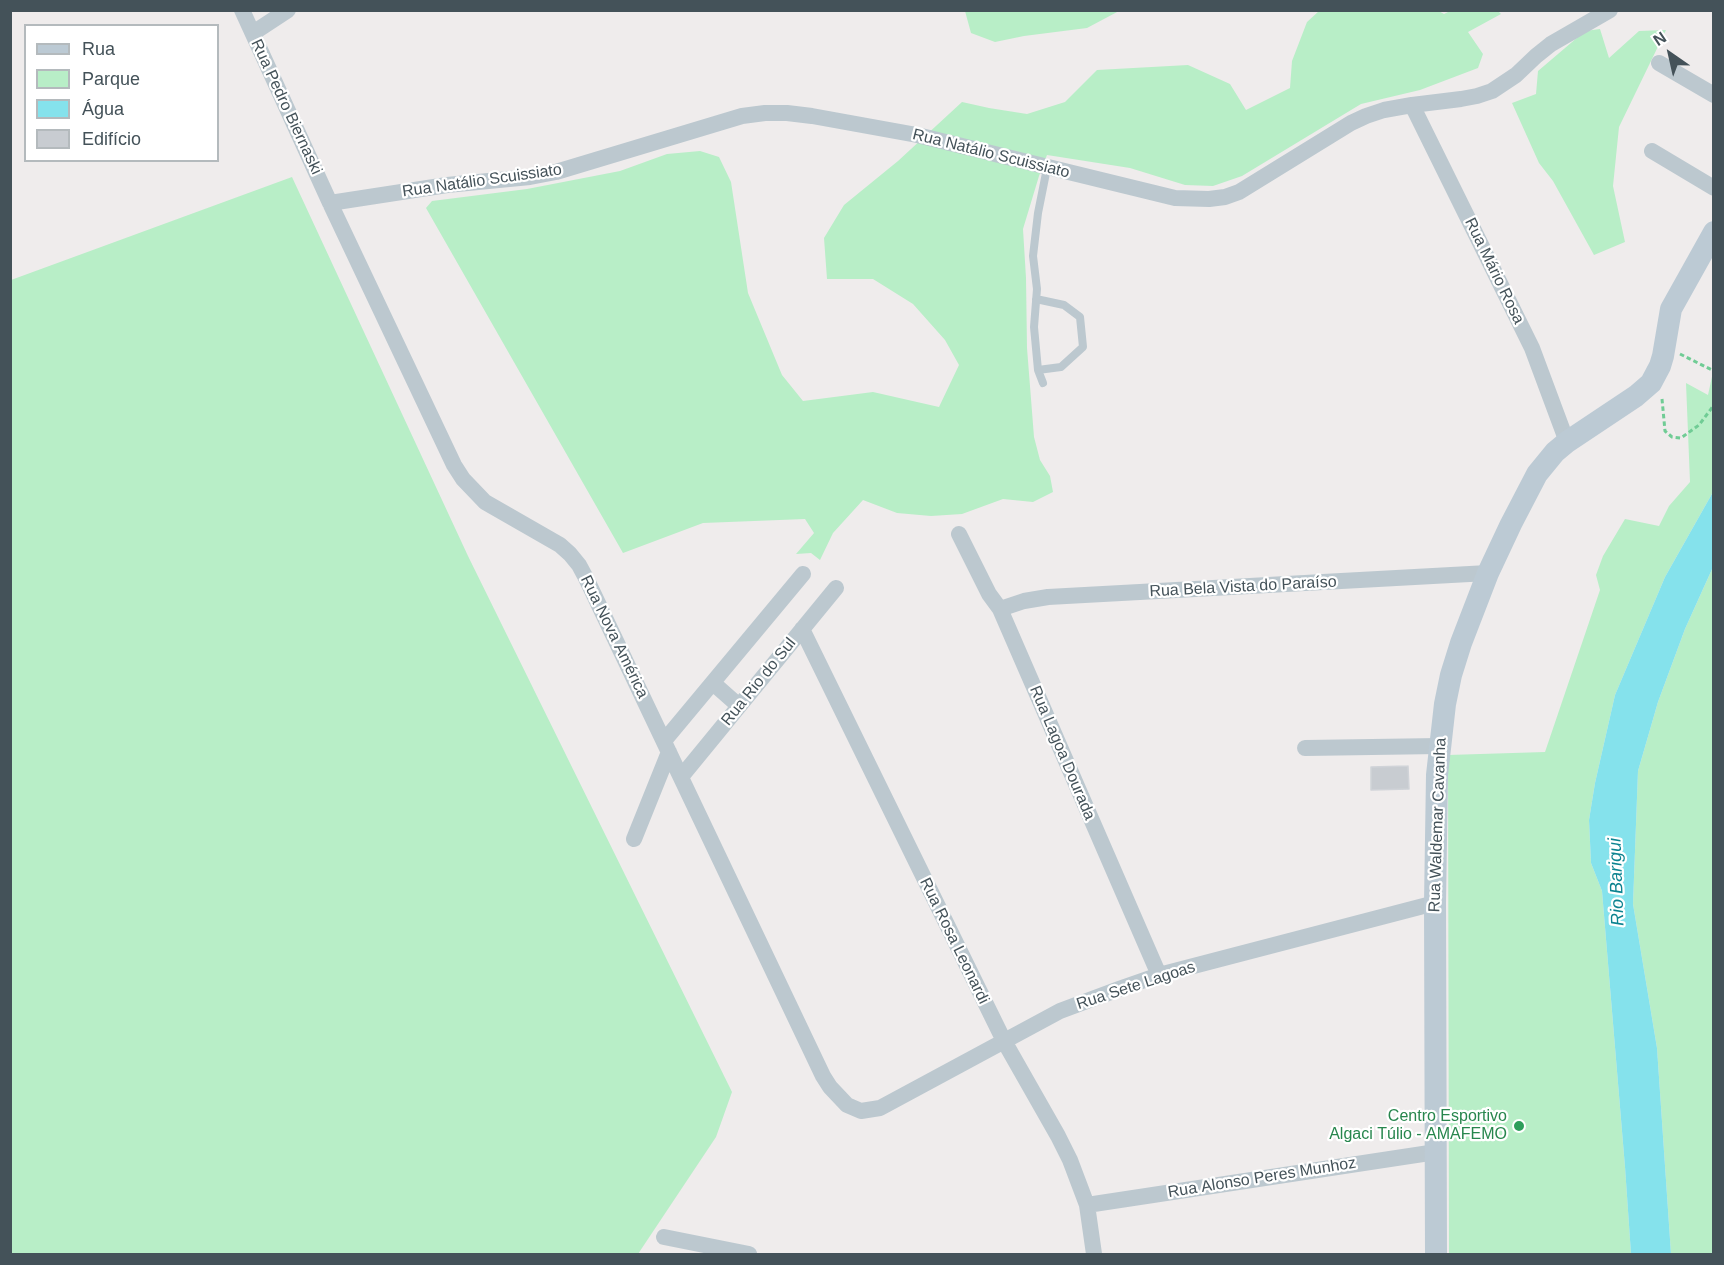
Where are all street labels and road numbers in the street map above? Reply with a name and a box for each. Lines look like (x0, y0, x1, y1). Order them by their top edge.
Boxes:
street label: Rua Pedro Biernaski (246, 36, 326, 178)
street label: Rua Natálio Scuissiato (911, 125, 1071, 183)
street label: Rua Natálio Scuissiato (401, 160, 563, 202)
street label: Rua Mário Rosa (1460, 215, 1528, 327)
street label: Rua Nova América (576, 572, 652, 702)
street label: Rua Bela Vista do Paraíso (1149, 573, 1337, 601)
street label: Rua Rio do Sul (718, 634, 800, 730)
street label: Rua Lagoa Dourada (1025, 683, 1099, 823)
street label: Rua Waldemar Cavanha (1425, 737, 1451, 913)
street label: Rua Rosa Leonardi (915, 875, 993, 1007)
street label: Rua Sete Lagoas (1074, 958, 1198, 1014)
street label: Rua Alonso Peres Munhoz (1167, 1154, 1357, 1202)

